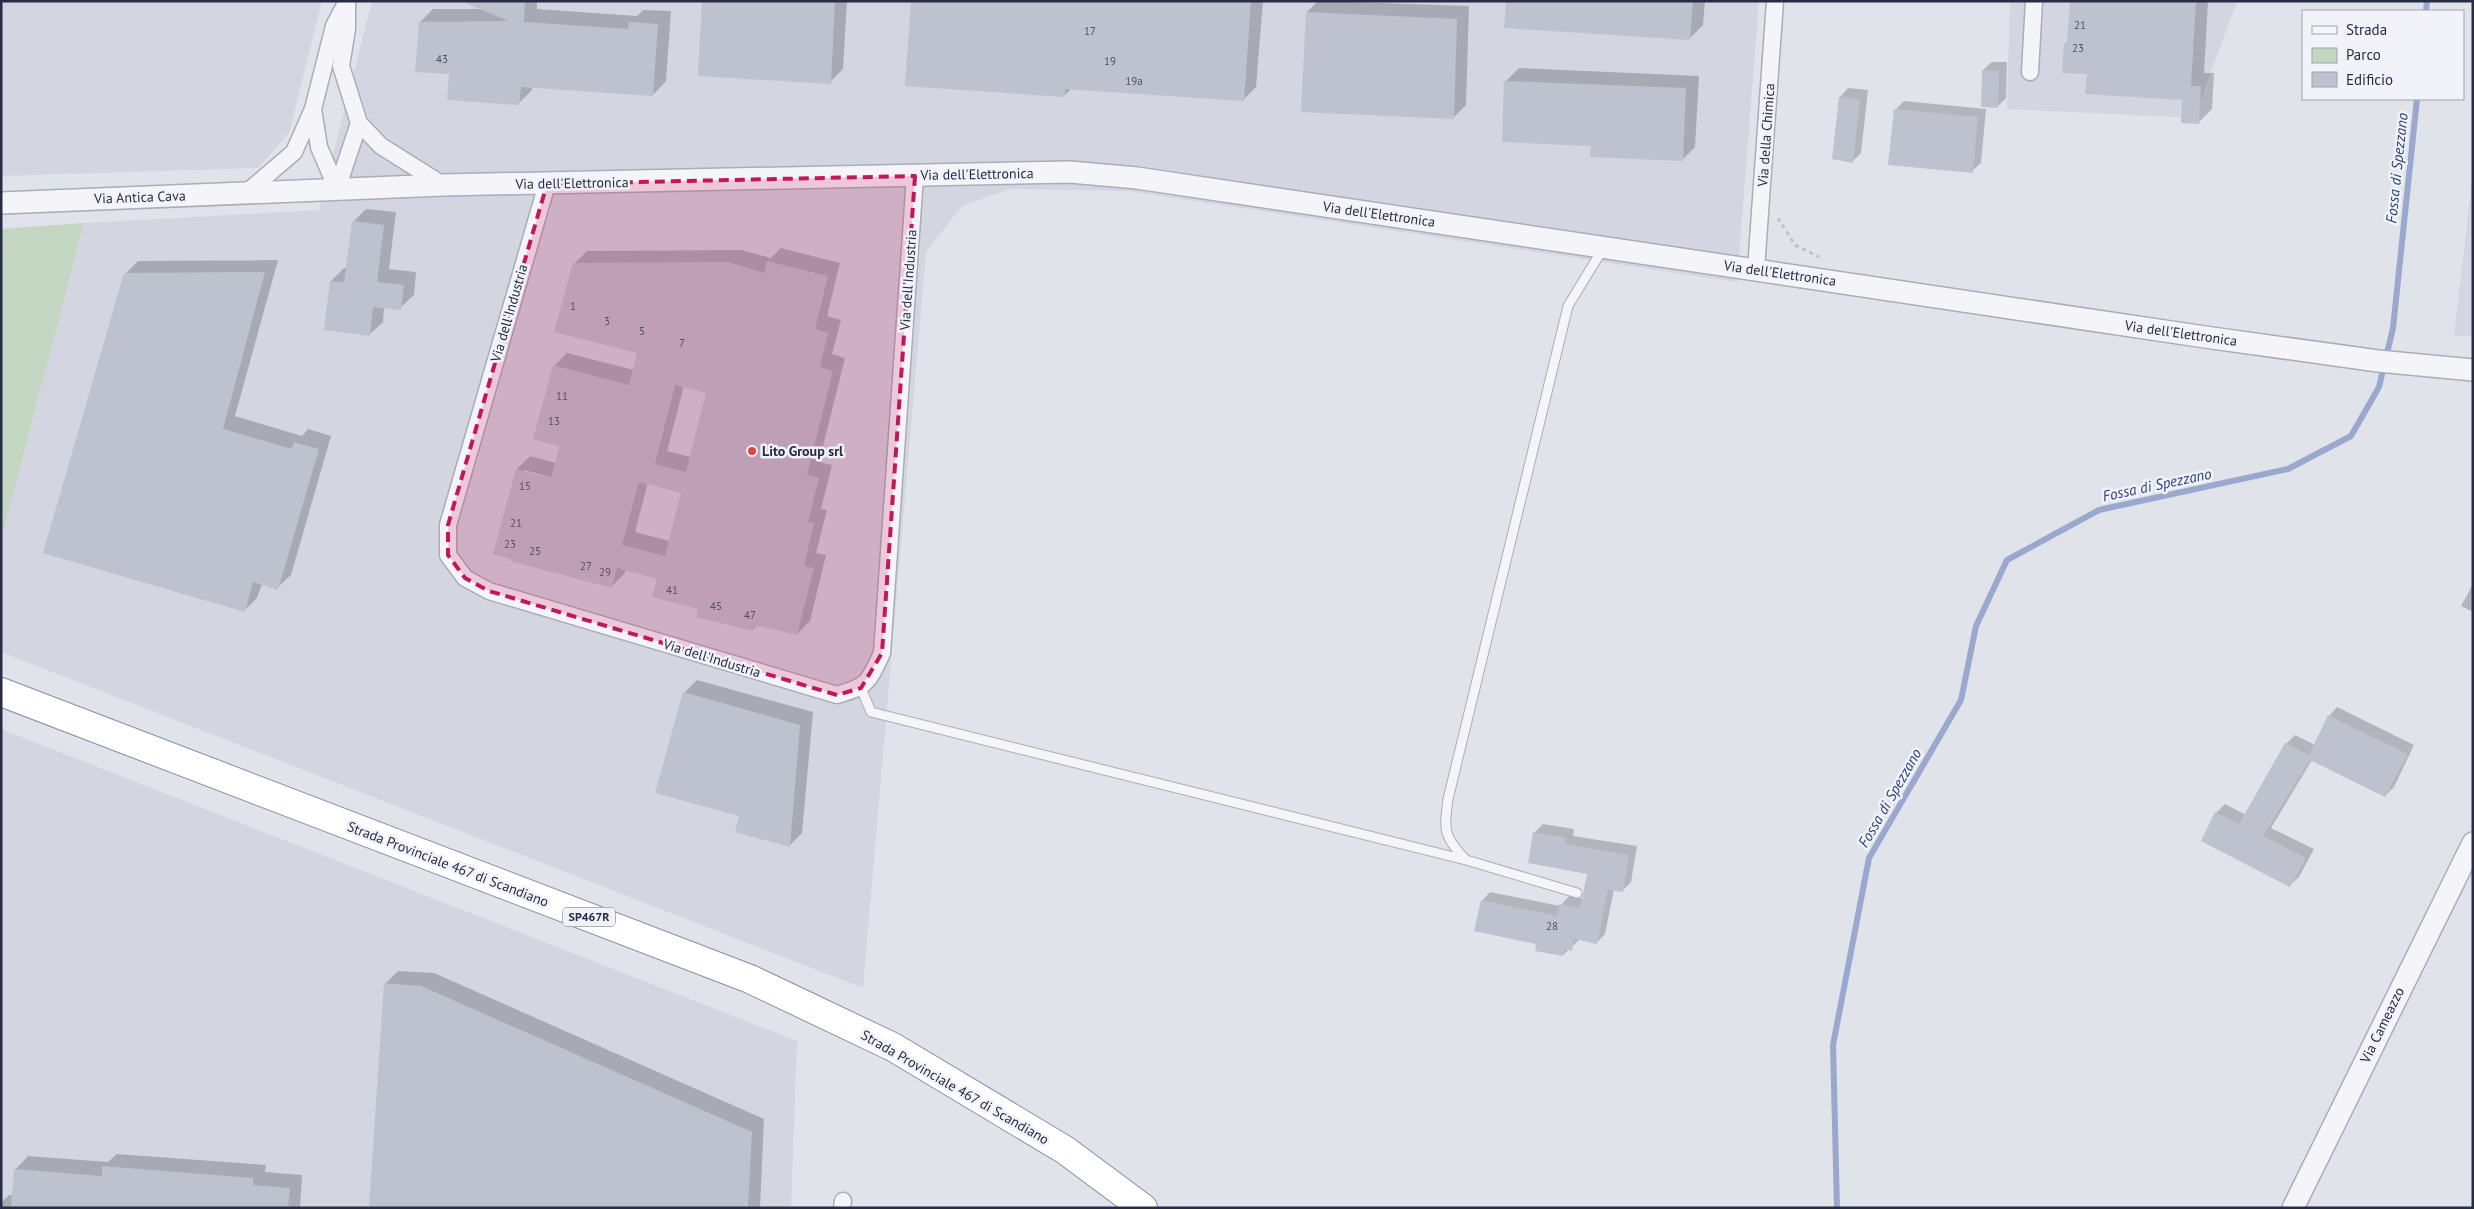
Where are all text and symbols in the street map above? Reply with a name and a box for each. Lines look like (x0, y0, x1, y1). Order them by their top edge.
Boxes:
legend (2302, 10, 2464, 100)
house number: 21 (2074, 18, 2086, 32)
text: Strada (2346, 20, 2387, 39)
house number: 17 (1084, 24, 1096, 38)
house number: 23 (2072, 41, 2084, 55)
text: Parco (2346, 45, 2381, 64)
house number: 43 (436, 52, 448, 66)
house number: 19 (1104, 54, 1116, 68)
text: Edificio (2346, 70, 2393, 89)
house number: 19a (1125, 74, 1143, 88)
street label: Via della Chimica (1753, 83, 1779, 188)
water label: Fossa di Spezzano (2381, 112, 2412, 224)
street label: Via dell'Elettronica (919, 164, 1034, 184)
street label: Via dell'Elettronica (514, 173, 629, 193)
street label: Via Antica Cava (93, 186, 186, 208)
street label: Via dell'Elettronica (1321, 197, 1436, 231)
street label: Via dell'Industria (895, 229, 921, 332)
street label: Via dell'Elettronica (1722, 256, 1837, 290)
street label: Via dell'Industria (486, 262, 532, 365)
house number: 1 (570, 299, 576, 313)
house number: 3 (604, 314, 610, 328)
street label: Via dell'Elettronica (2123, 316, 2238, 350)
house number: 5 (639, 324, 645, 338)
house number: 7 (679, 336, 685, 350)
house number: 11 (556, 389, 568, 403)
house number: 13 (548, 414, 560, 428)
place label: Lito Group srl (762, 442, 844, 460)
marker: Lito Group srl (746, 445, 758, 457)
water label: Fossa di Spezzano (2101, 464, 2213, 505)
house number: 15 (519, 479, 531, 493)
house number: 21 (510, 516, 522, 530)
house number: 23 (504, 537, 516, 551)
house number: 25 (529, 544, 541, 558)
house number: 27 (580, 559, 592, 573)
house number: 29 (599, 565, 611, 579)
house number: 41 (666, 583, 678, 597)
house number: 45 (710, 599, 722, 613)
house number: 47 (744, 608, 756, 622)
street label: Via dell'Industria (660, 634, 763, 681)
water label: Fossa di Spezzano (1854, 745, 1926, 851)
street label: Strada Provinciale 467 di Scandiano (345, 817, 551, 911)
road number: SP467R (563, 908, 615, 926)
house number: 28 (1546, 919, 1558, 933)
street label: Via Cameazzo (2355, 984, 2408, 1067)
street label: Strada Provinciale 467 di Scandiano (858, 1026, 1052, 1148)

